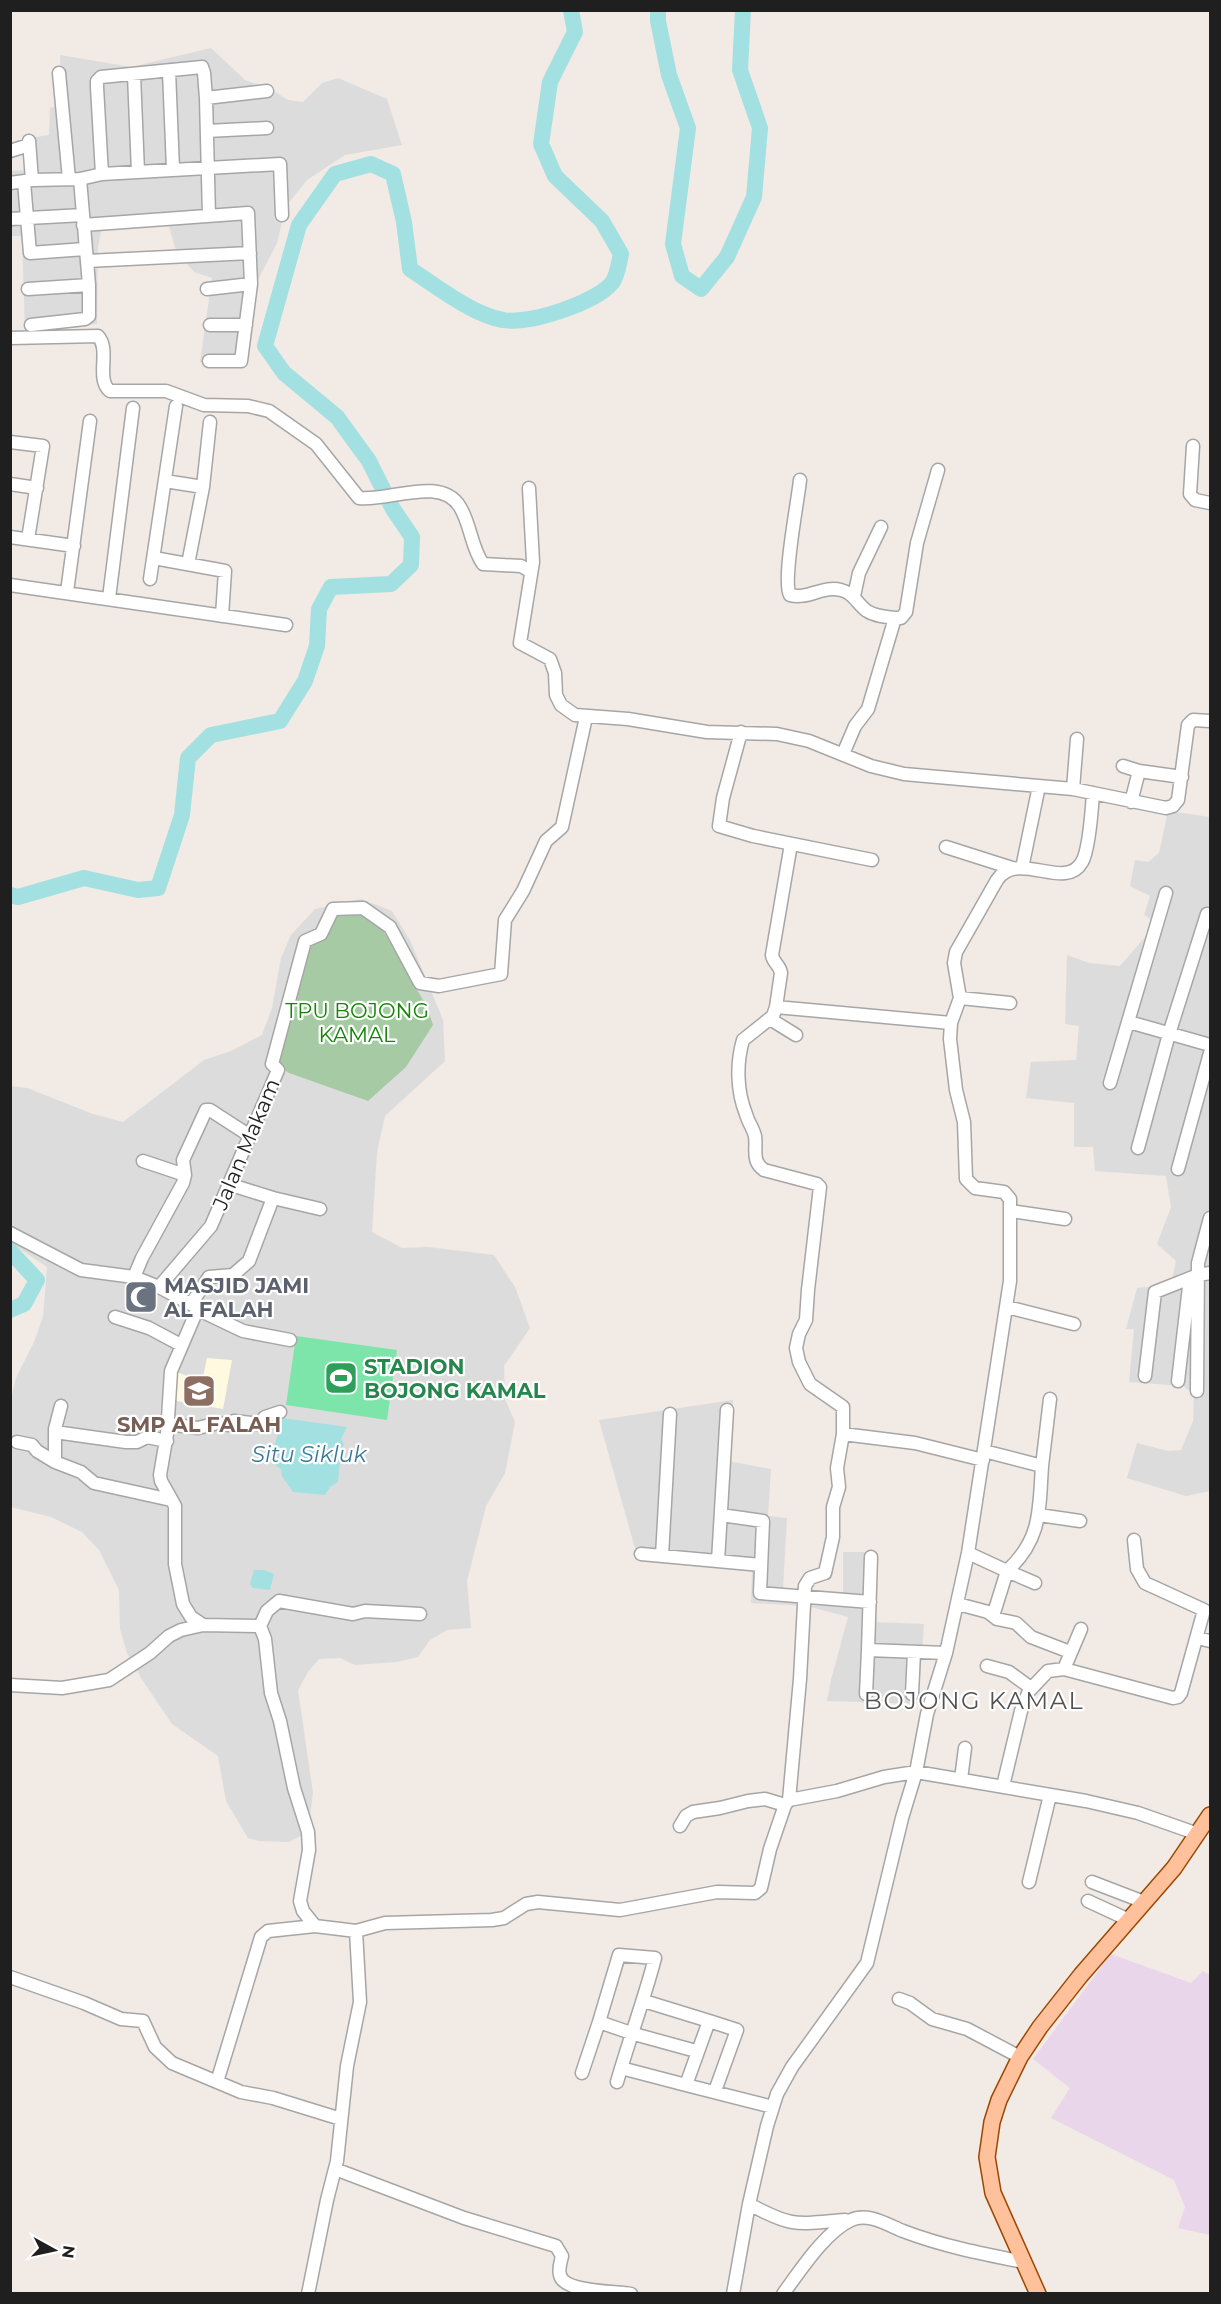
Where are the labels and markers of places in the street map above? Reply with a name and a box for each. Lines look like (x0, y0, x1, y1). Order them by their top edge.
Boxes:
place label: MASJID JAMI AL FALAH (163, 1273, 309, 1322)
mosque icon: MASJID JAMI AL FALAH (123, 1279, 159, 1315)
place label: STADION BOJONG KAMAL (364, 1354, 546, 1403)
sports icon: STADION BOJONG KAMAL (323, 1360, 359, 1396)
school or university icon: SMP AL FALAH (181, 1373, 217, 1409)
place label: SMP AL FALAH (117, 1412, 281, 1437)

